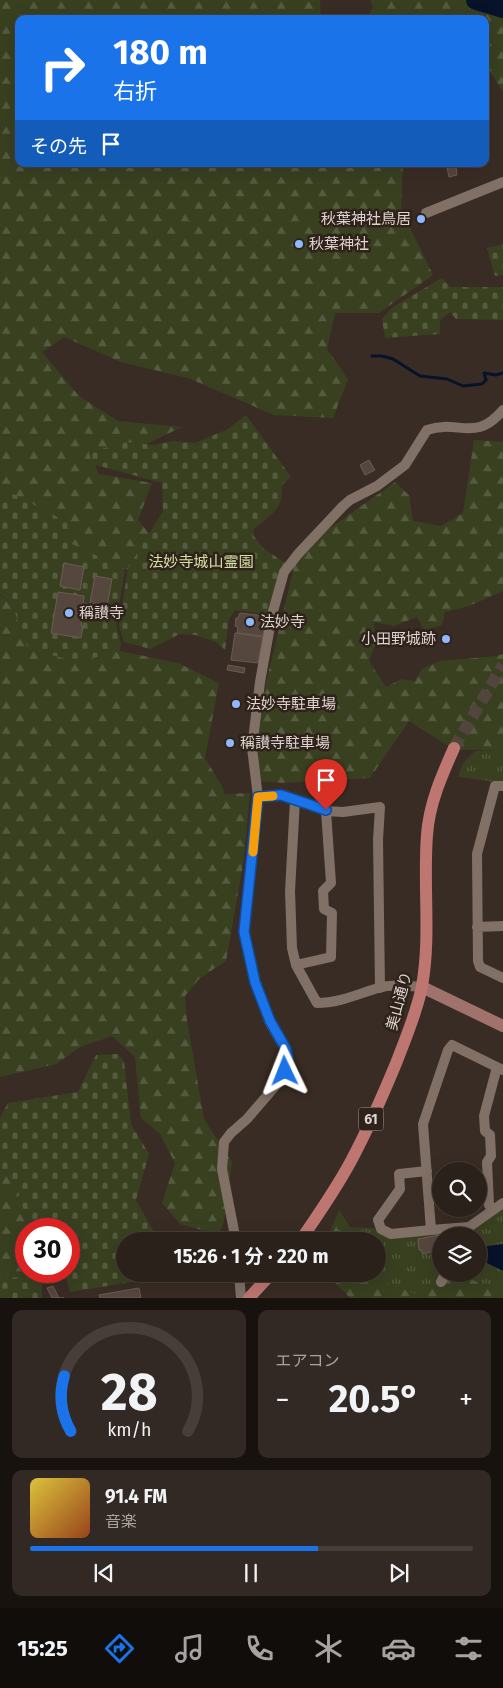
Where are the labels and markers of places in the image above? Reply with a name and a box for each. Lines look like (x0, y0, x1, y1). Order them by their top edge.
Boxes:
place label: 秋葉神社鳥居 (321, 210, 411, 228)
marker: 秋葉神社鳥居 (415, 213, 427, 225)
place label: 秋葉神社 (309, 235, 369, 253)
marker: 秋葉神社 (293, 238, 305, 250)
place label: 稱讃寺 (79, 604, 124, 622)
marker: 稱讃寺 (63, 607, 75, 619)
place label: 法妙寺 (260, 613, 305, 631)
marker: 法妙寺 (244, 616, 256, 628)
place label: 小田野城跡 (361, 630, 436, 648)
marker: 小田野城跡 (440, 633, 452, 645)
place label: 法妙寺駐車場 (246, 695, 336, 713)
marker: 法妙寺駐車場 (230, 698, 242, 710)
place label: 稱讃寺駐車場 (240, 734, 330, 752)
marker: 稱讃寺駐車場 (224, 737, 236, 749)
pin (305, 759, 347, 810)

